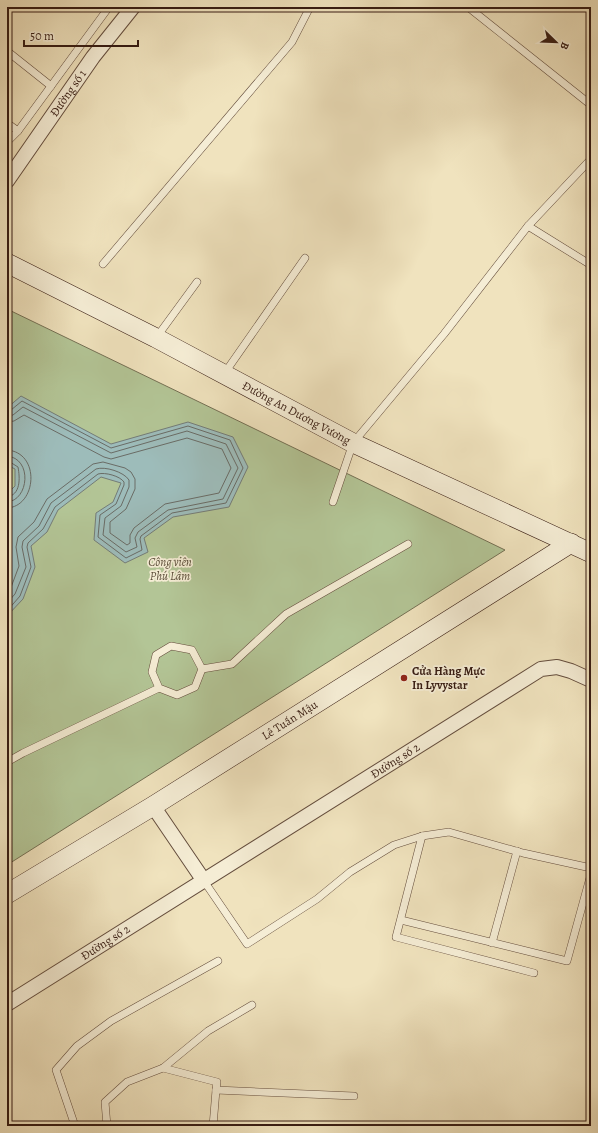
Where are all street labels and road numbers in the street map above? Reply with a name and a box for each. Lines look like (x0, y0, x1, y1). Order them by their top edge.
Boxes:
street label: Đường số 1 (46, 66, 90, 120)
street label: Đường An Dương Vương (239, 377, 353, 448)
street label: Lê Tuấn Mậu (259, 696, 321, 744)
street label: Đường số 2 (367, 739, 423, 782)
street label: Đường số 2 (78, 921, 133, 964)

